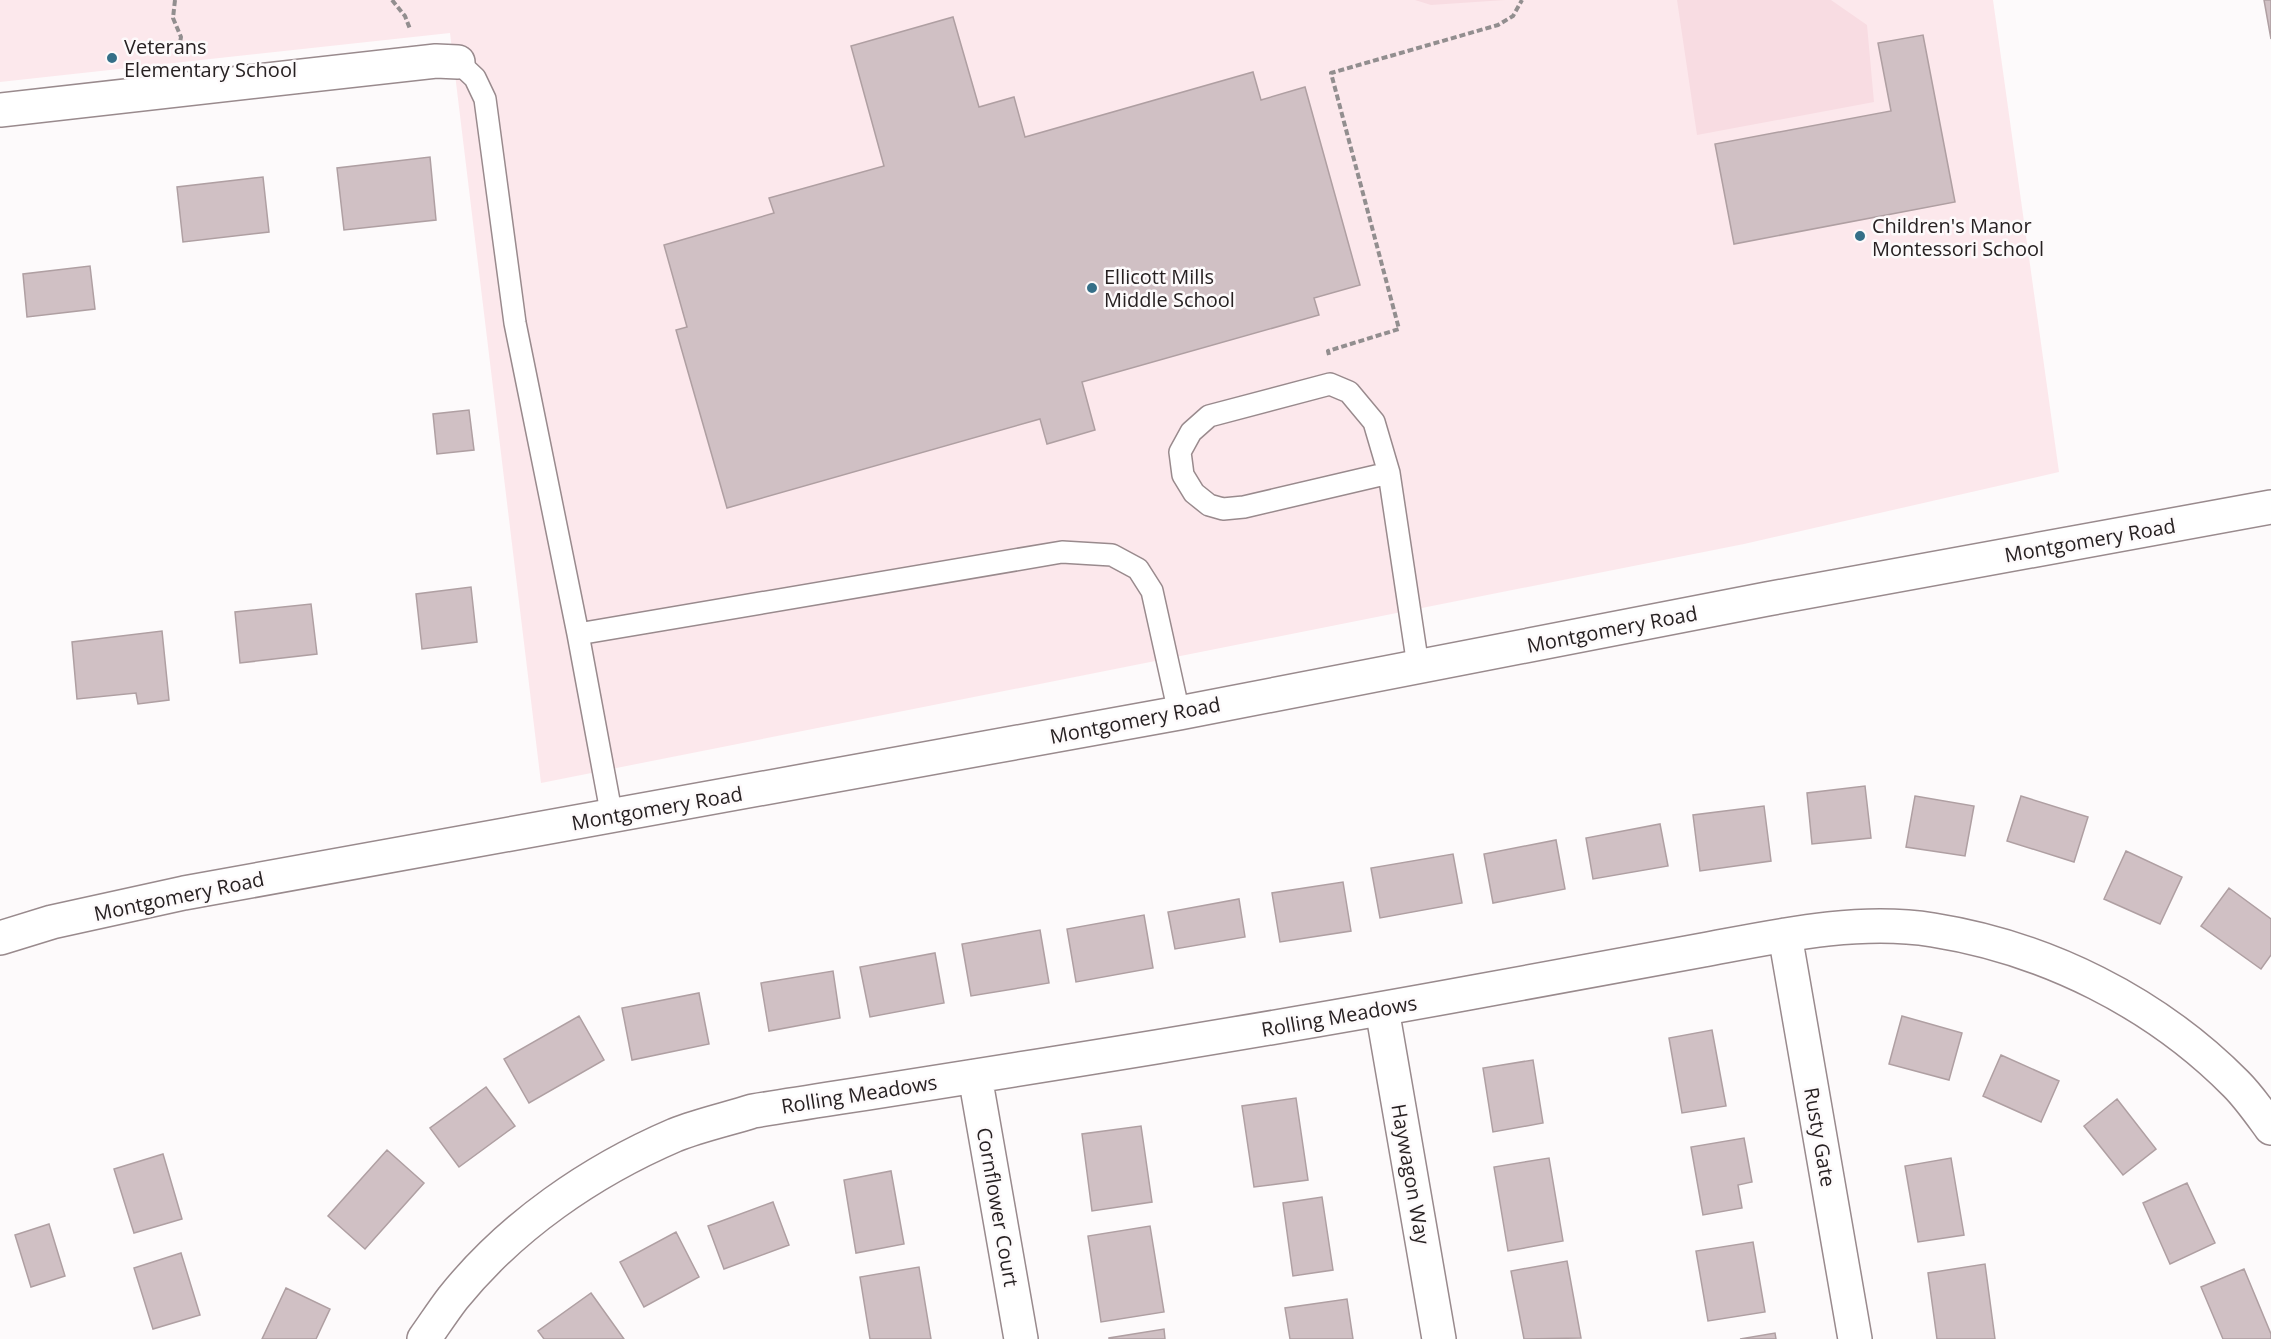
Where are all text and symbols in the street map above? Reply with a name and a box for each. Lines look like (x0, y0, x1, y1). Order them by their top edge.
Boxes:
place label: Veterans Elementary School (124, 33, 297, 83)
marker: Veterans Elementary School (105, 51, 119, 65)
place label: Children's Manor Montessori School (1872, 212, 2044, 262)
marker: Children's Manor Montessori School (1853, 229, 1867, 243)
place label: Ellicott Mills Middle School (1104, 263, 1235, 313)
marker: Ellicott Mills Middle School (1085, 281, 1099, 295)
street label: Montgomery Road (2002, 512, 2178, 568)
street label: Montgomery Road (1524, 599, 1700, 659)
street label: Montgomery Road (1047, 690, 1223, 750)
street label: Montgomery Road (569, 780, 745, 836)
street label: Montgomery Road (91, 865, 267, 927)
street label: Rolling Meadows (1259, 989, 1419, 1043)
street label: Rolling Meadows (779, 1068, 939, 1120)
street label: Rusty Gate (1798, 1085, 1842, 1189)
street label: Haywagon Way (1385, 1102, 1437, 1247)
street label: Cornflower Court (971, 1125, 1025, 1289)

